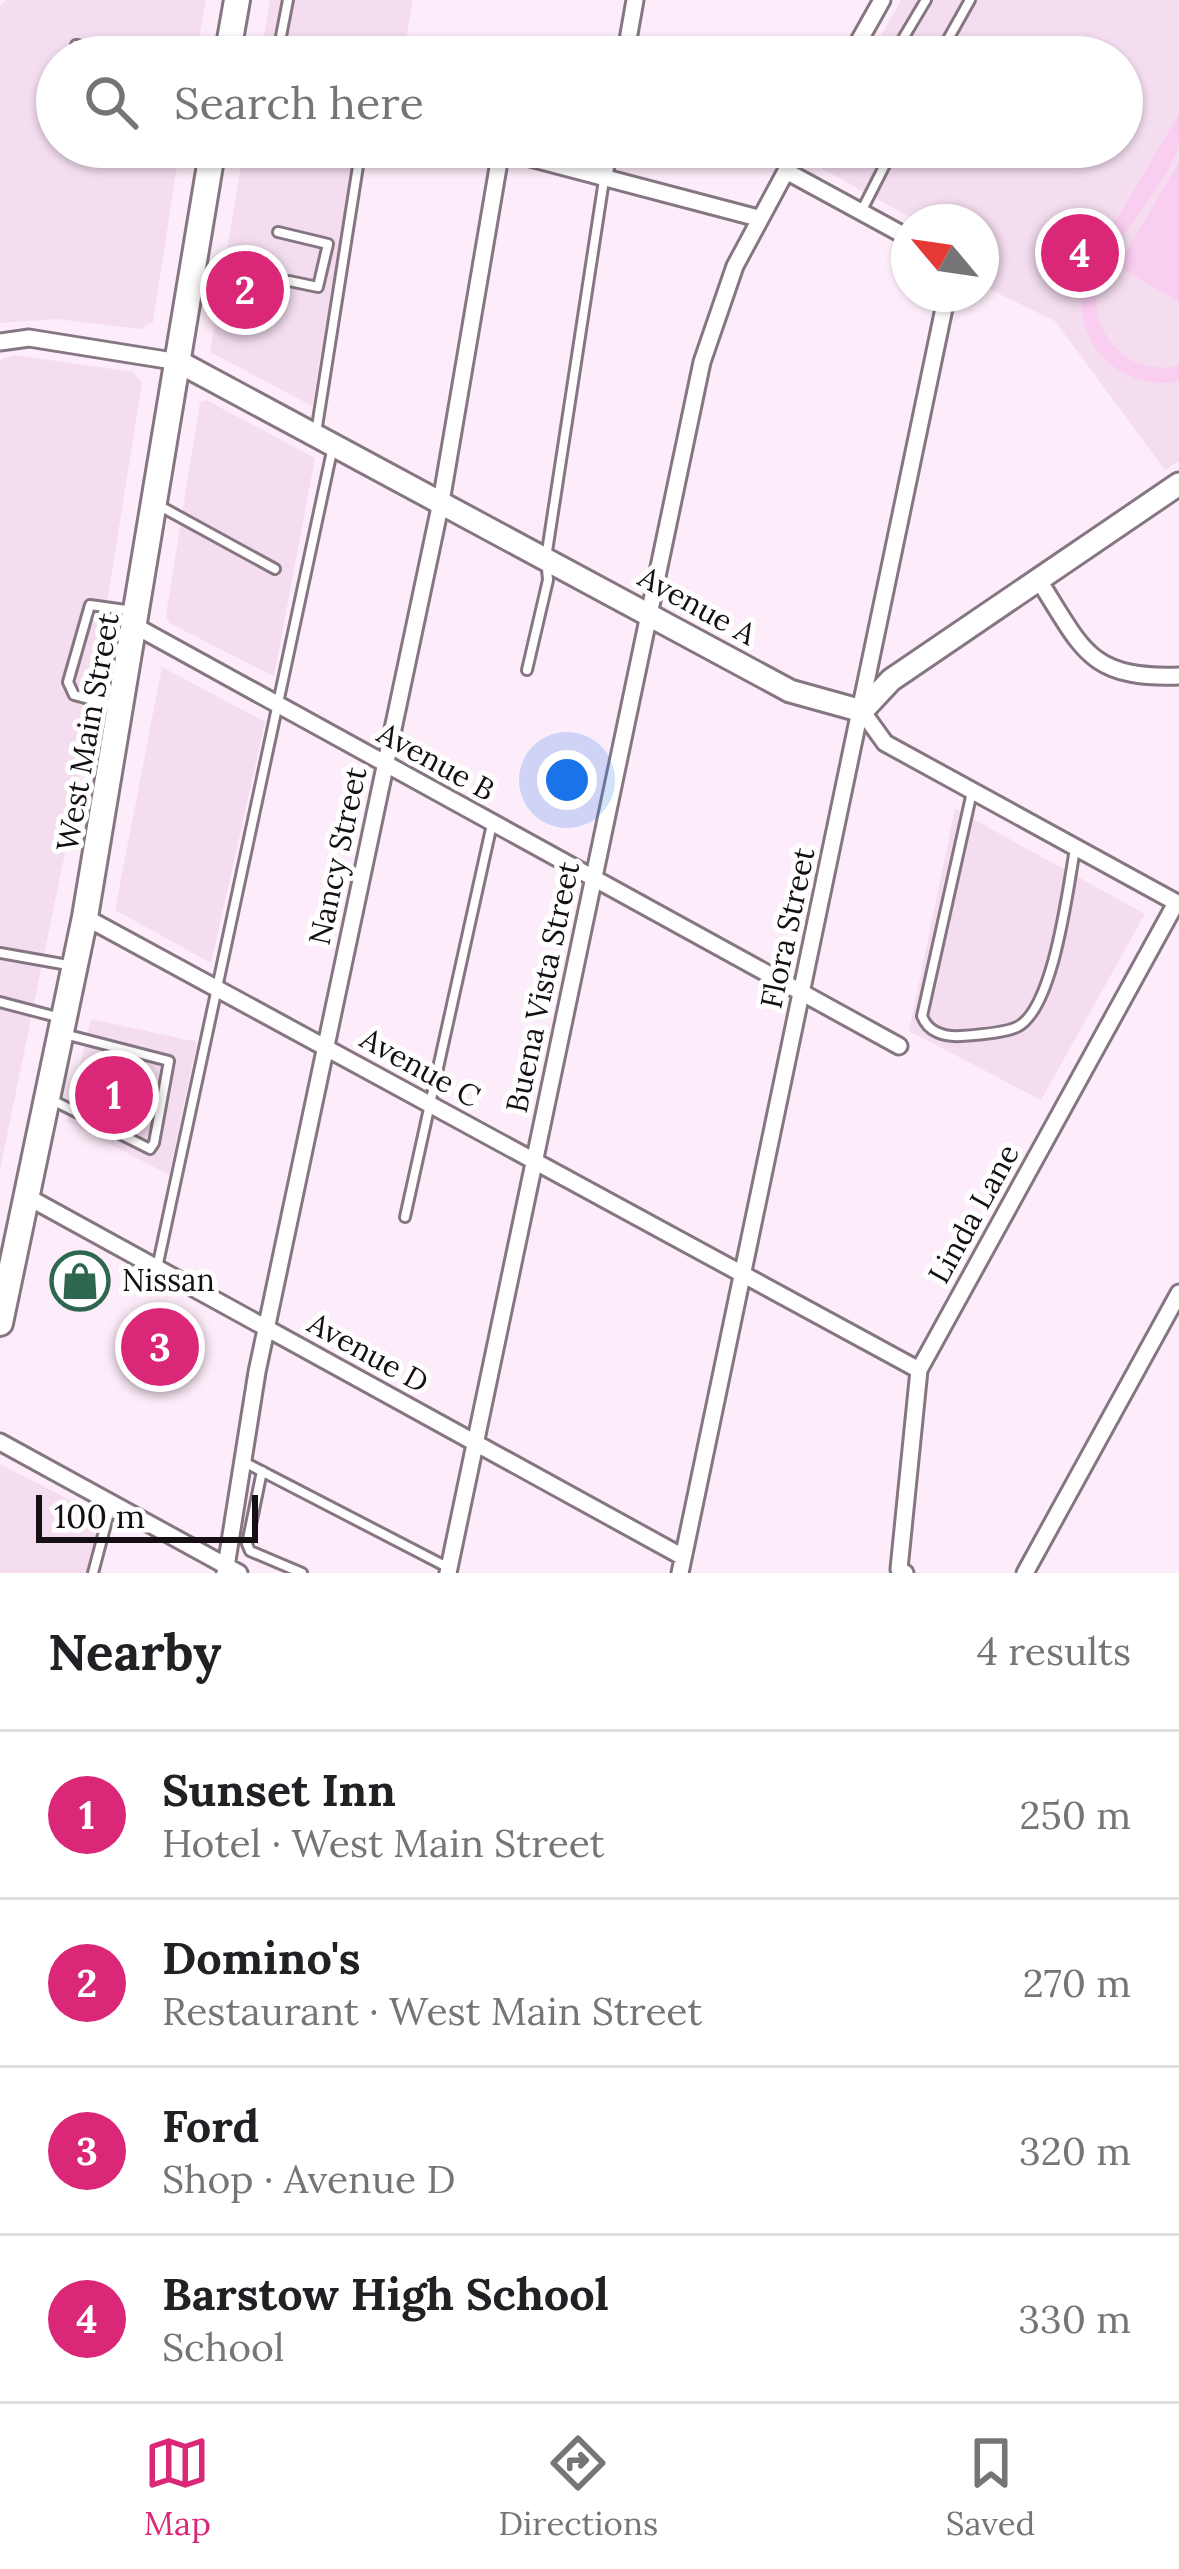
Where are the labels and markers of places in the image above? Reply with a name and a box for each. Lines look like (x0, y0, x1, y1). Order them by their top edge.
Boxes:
pin: 4 (1041, 208, 1119, 298)
pin: 2 (206, 245, 284, 335)
pin: 1 (75, 1050, 153, 1140)
shop icon: Nissan (49, 1250, 111, 1312)
place label: Nissan (122, 1261, 215, 1299)
pin: 3 (121, 1302, 199, 1392)

